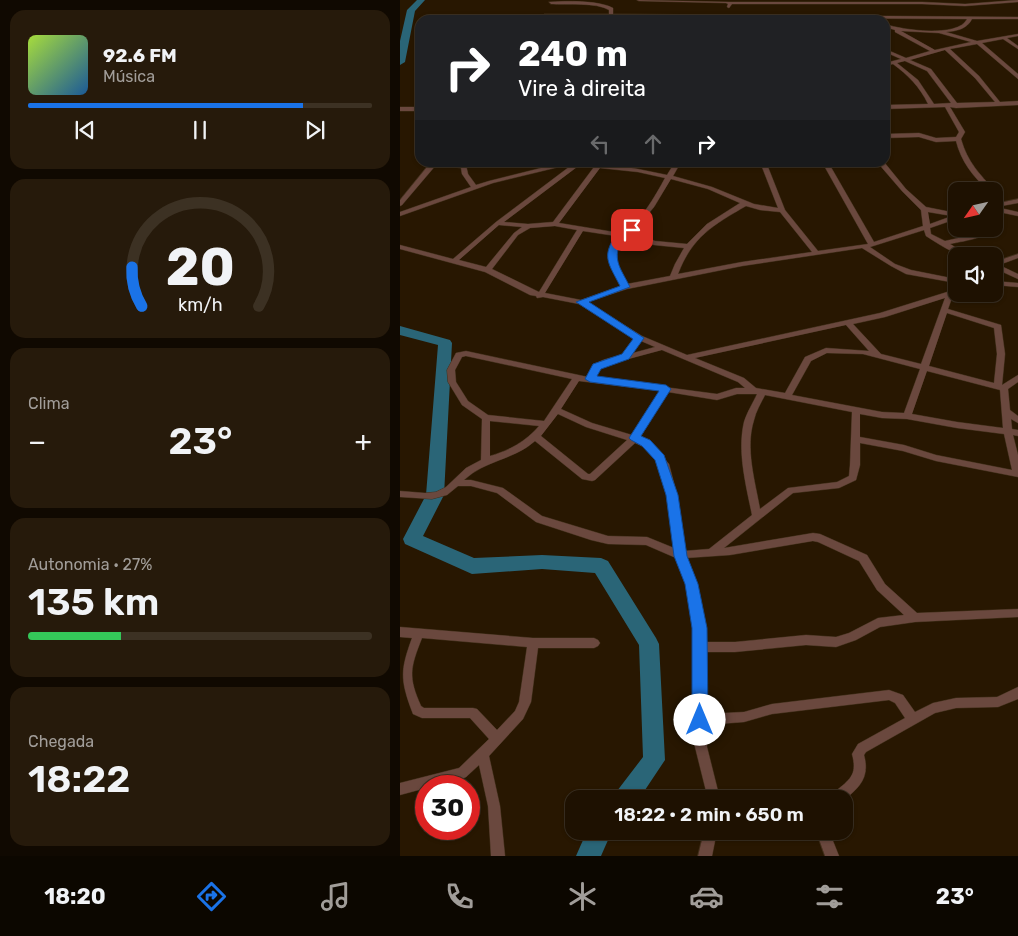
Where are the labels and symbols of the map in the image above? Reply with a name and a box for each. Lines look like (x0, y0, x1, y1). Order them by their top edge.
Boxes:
north arrow (948, 182, 1002, 238)
pin (611, 209, 653, 251)
position arrow (673, 693, 725, 745)
speed limit sign: 30 (415, 775, 480, 840)

